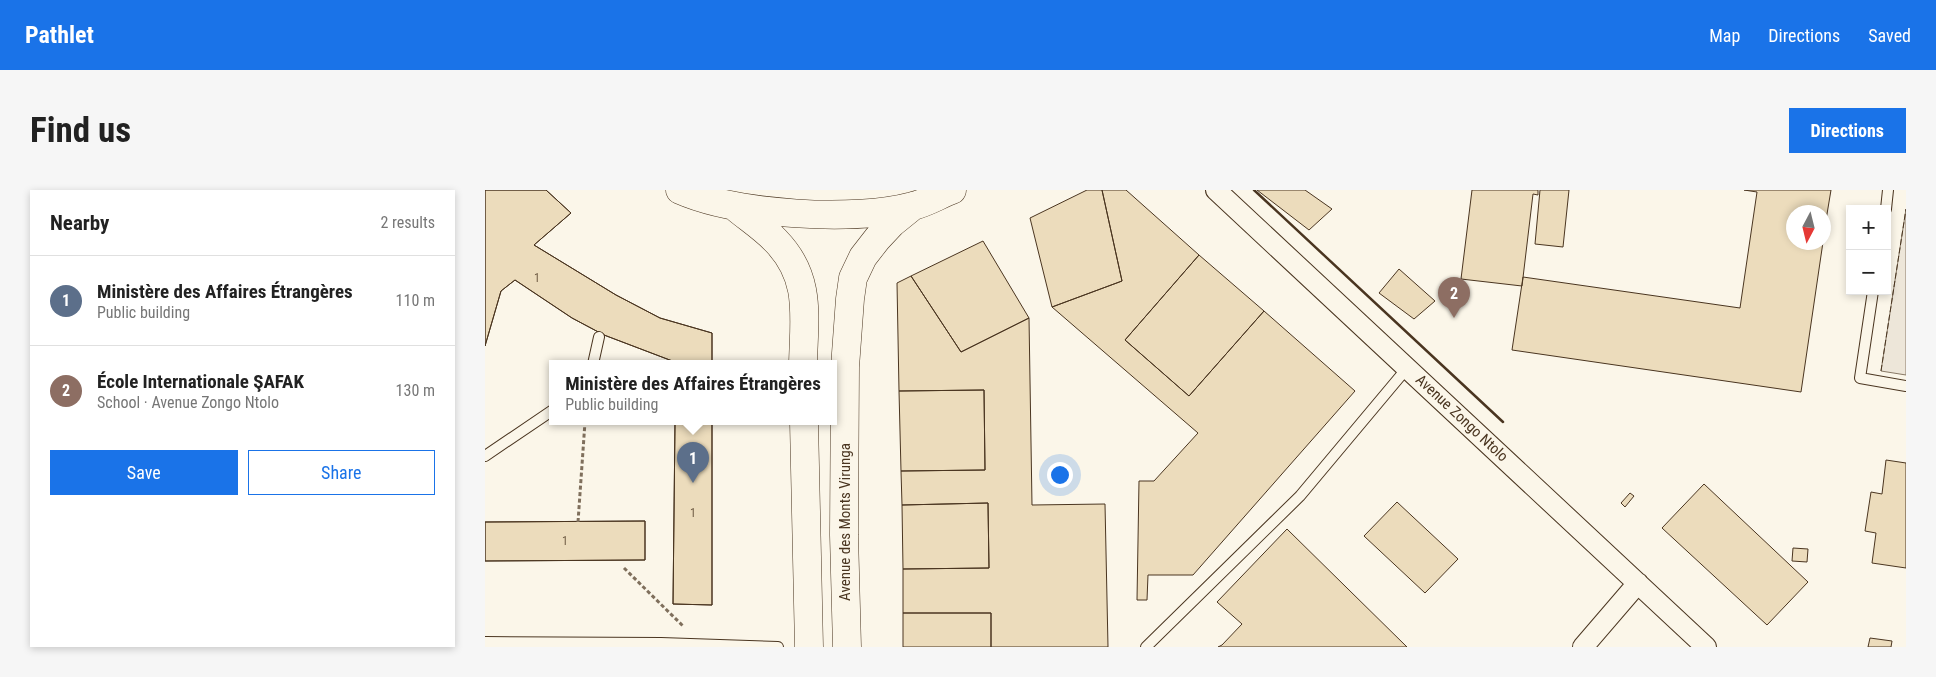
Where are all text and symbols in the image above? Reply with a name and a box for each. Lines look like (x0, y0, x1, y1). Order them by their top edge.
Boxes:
text: Pathlet (25, 21, 94, 49)
text: Map (1709, 25, 1740, 46)
text: Directions (1768, 25, 1840, 46)
text: Saved (1868, 25, 1911, 46)
button: Directions (1789, 108, 1906, 153)
text: Find us (30, 110, 131, 151)
north arrow (1786, 205, 1831, 250)
map controls (1846, 205, 1891, 295)
button: + (1846, 205, 1891, 250)
text: Nearby (50, 211, 109, 235)
text: 2 results (380, 213, 435, 232)
button: − (1846, 250, 1891, 295)
house number: 1 (534, 271, 540, 285)
pin: 2 (1438, 277, 1470, 318)
text: Ministère des Affaires Étrangères (97, 280, 353, 303)
text: 1 (62, 291, 70, 310)
text: 110 m (396, 291, 435, 310)
text: Public building (97, 303, 190, 322)
popup (549, 360, 837, 425)
text: École Internationale ŞAFAK (97, 370, 304, 393)
street label: Avenue Zongo Ntolo (1412, 371, 1512, 465)
text: Ministère des Affaires Étrangères (565, 372, 821, 395)
text: 2 (62, 381, 70, 400)
text: 130 m (396, 381, 435, 400)
text: School · Avenue Zongo Ntolo (97, 393, 279, 412)
text: Public building (565, 395, 658, 414)
pin: 1 (677, 442, 709, 483)
street label: Avenue des Monts Virunga (836, 443, 854, 601)
button: Save (50, 450, 238, 495)
button: Share (248, 450, 435, 495)
your location (1047, 462, 1073, 488)
house number: 1 (690, 506, 696, 520)
house number: 1 (562, 534, 568, 548)

